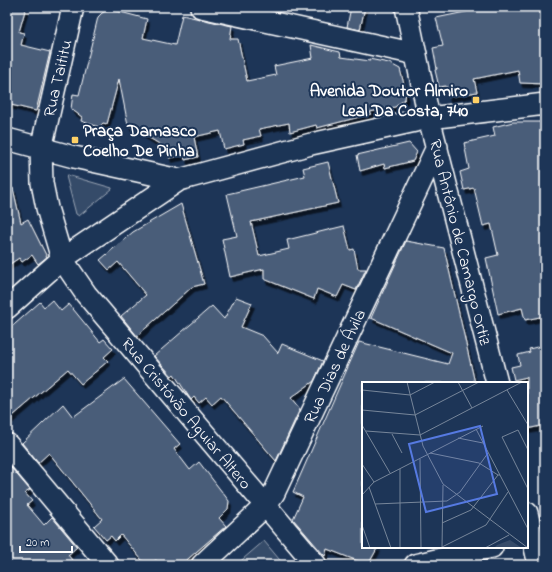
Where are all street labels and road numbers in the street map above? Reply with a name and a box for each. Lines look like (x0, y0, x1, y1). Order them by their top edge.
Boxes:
street label: Rua Taititu (37, 37, 79, 119)
street label: Rua Antônio de Camargo Ortiz (420, 137, 497, 349)
street label: Rua Dias de Ávila (298, 305, 373, 428)
street label: Rua Cristóvão Aguiar Altero (113, 332, 257, 497)

